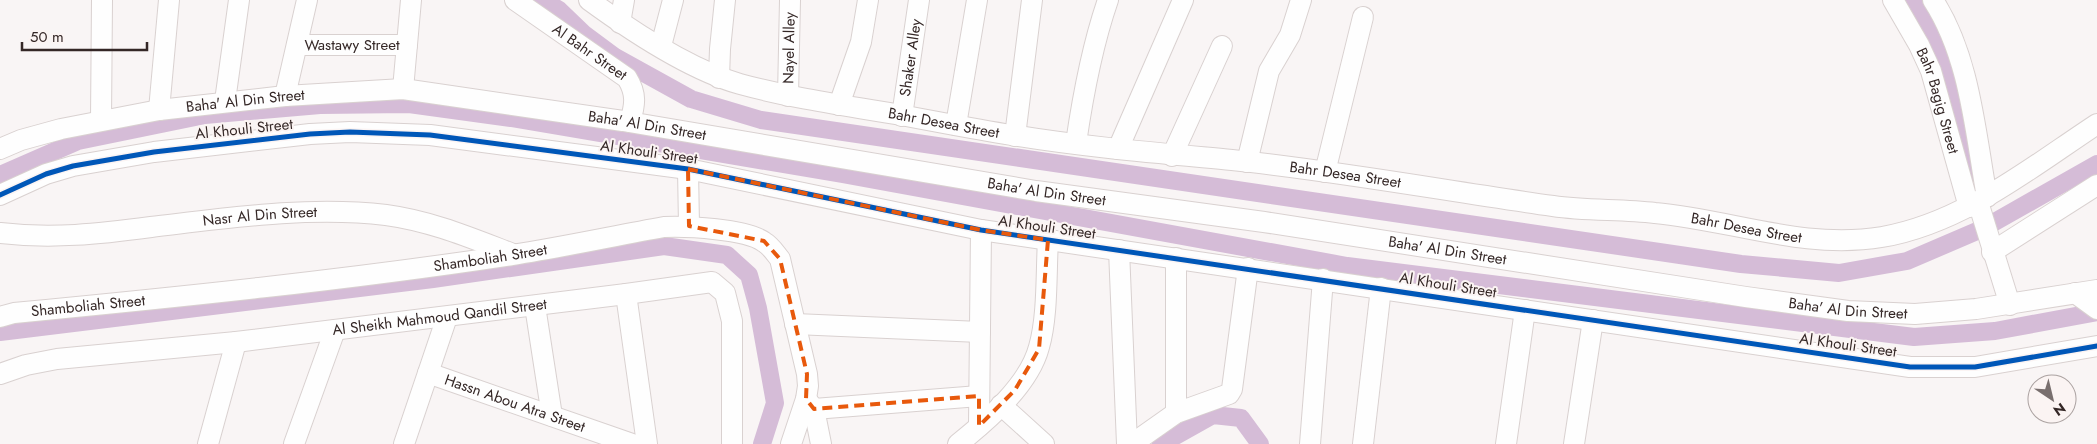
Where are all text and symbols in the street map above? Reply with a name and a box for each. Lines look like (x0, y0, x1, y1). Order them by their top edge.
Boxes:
street label: Nayel Alley (777, 11, 801, 84)
street label: Shaker Alley (894, 17, 927, 98)
street label: Al Bahr Street (548, 18, 632, 86)
scale bar (22, 20, 148, 52)
text: 50 m (30, 26, 64, 48)
street label: Wastawy Street (305, 34, 400, 56)
street label: Bahr Bagig Street (1911, 44, 1965, 157)
street label: Baha' Al Din Street (185, 84, 306, 118)
street label: Bahr Desea Street (887, 102, 1001, 144)
street label: Baha' Al Din Street (587, 105, 708, 146)
street label: Al Khouli Street (194, 113, 294, 145)
street label: Al Khouli Street (599, 134, 699, 170)
street label: Bahr Desea Street (1288, 156, 1403, 194)
street label: Baha' Al Din Street (986, 172, 1108, 211)
street label: Nasr Al Din Street (201, 201, 318, 232)
street label: Bahr Desea Street (1689, 207, 1803, 249)
street label: Al Khouli Street (997, 209, 1097, 245)
street label: Baha' Al Din Street (1387, 230, 1508, 271)
street label: Shamboliah Street (432, 238, 549, 277)
street label: Al Khouli Street (1398, 266, 1498, 304)
street label: Shamboliah Street (30, 289, 147, 322)
street label: Baha' Al Din Street (1787, 292, 1908, 325)
street label: Al Sheikh Mahmoud Qandil Street (331, 293, 549, 341)
street label: Al Khouli Street (1798, 327, 1898, 363)
street label: Hassn Abou Atra Street (441, 369, 589, 438)
north arrow (2027, 374, 2077, 424)
text: N (2049, 398, 2070, 421)

